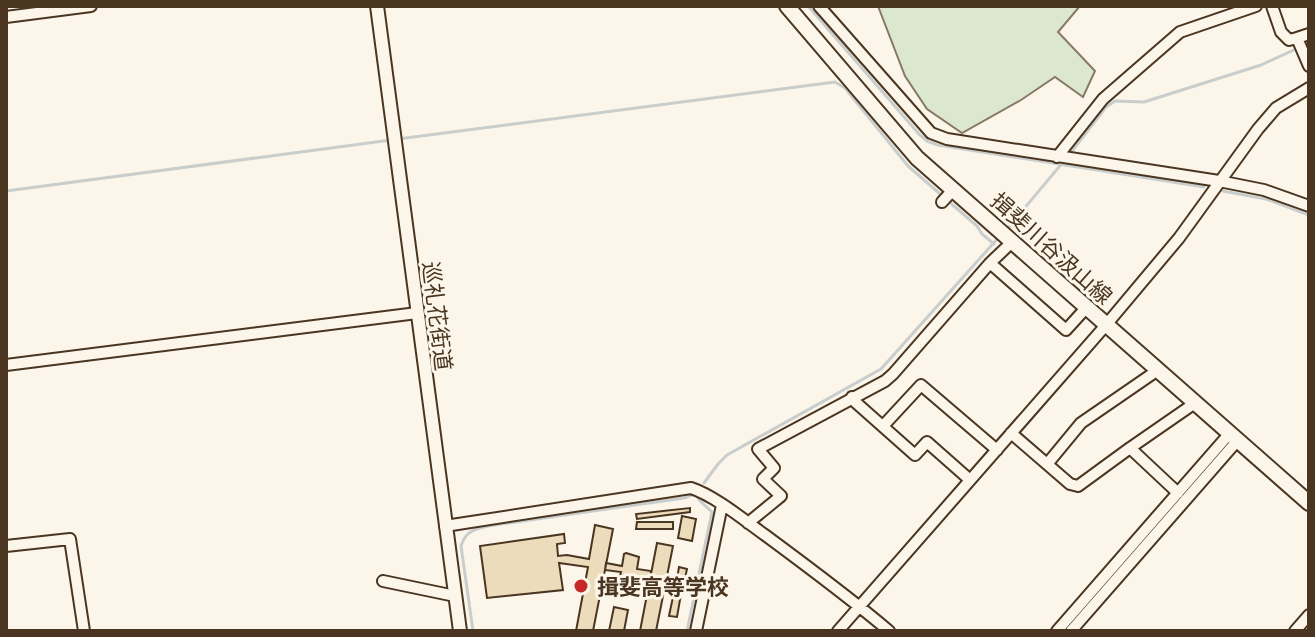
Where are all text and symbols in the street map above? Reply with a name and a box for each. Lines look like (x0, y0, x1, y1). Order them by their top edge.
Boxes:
street label: 揖斐川谷汲山線 (986, 186, 1118, 310)
street label: 巡礼花街道 (418, 260, 458, 372)
place label: 揖斐高等学校 (597, 573, 729, 600)
marker: 揖斐高等学校 (572, 577, 590, 595)

